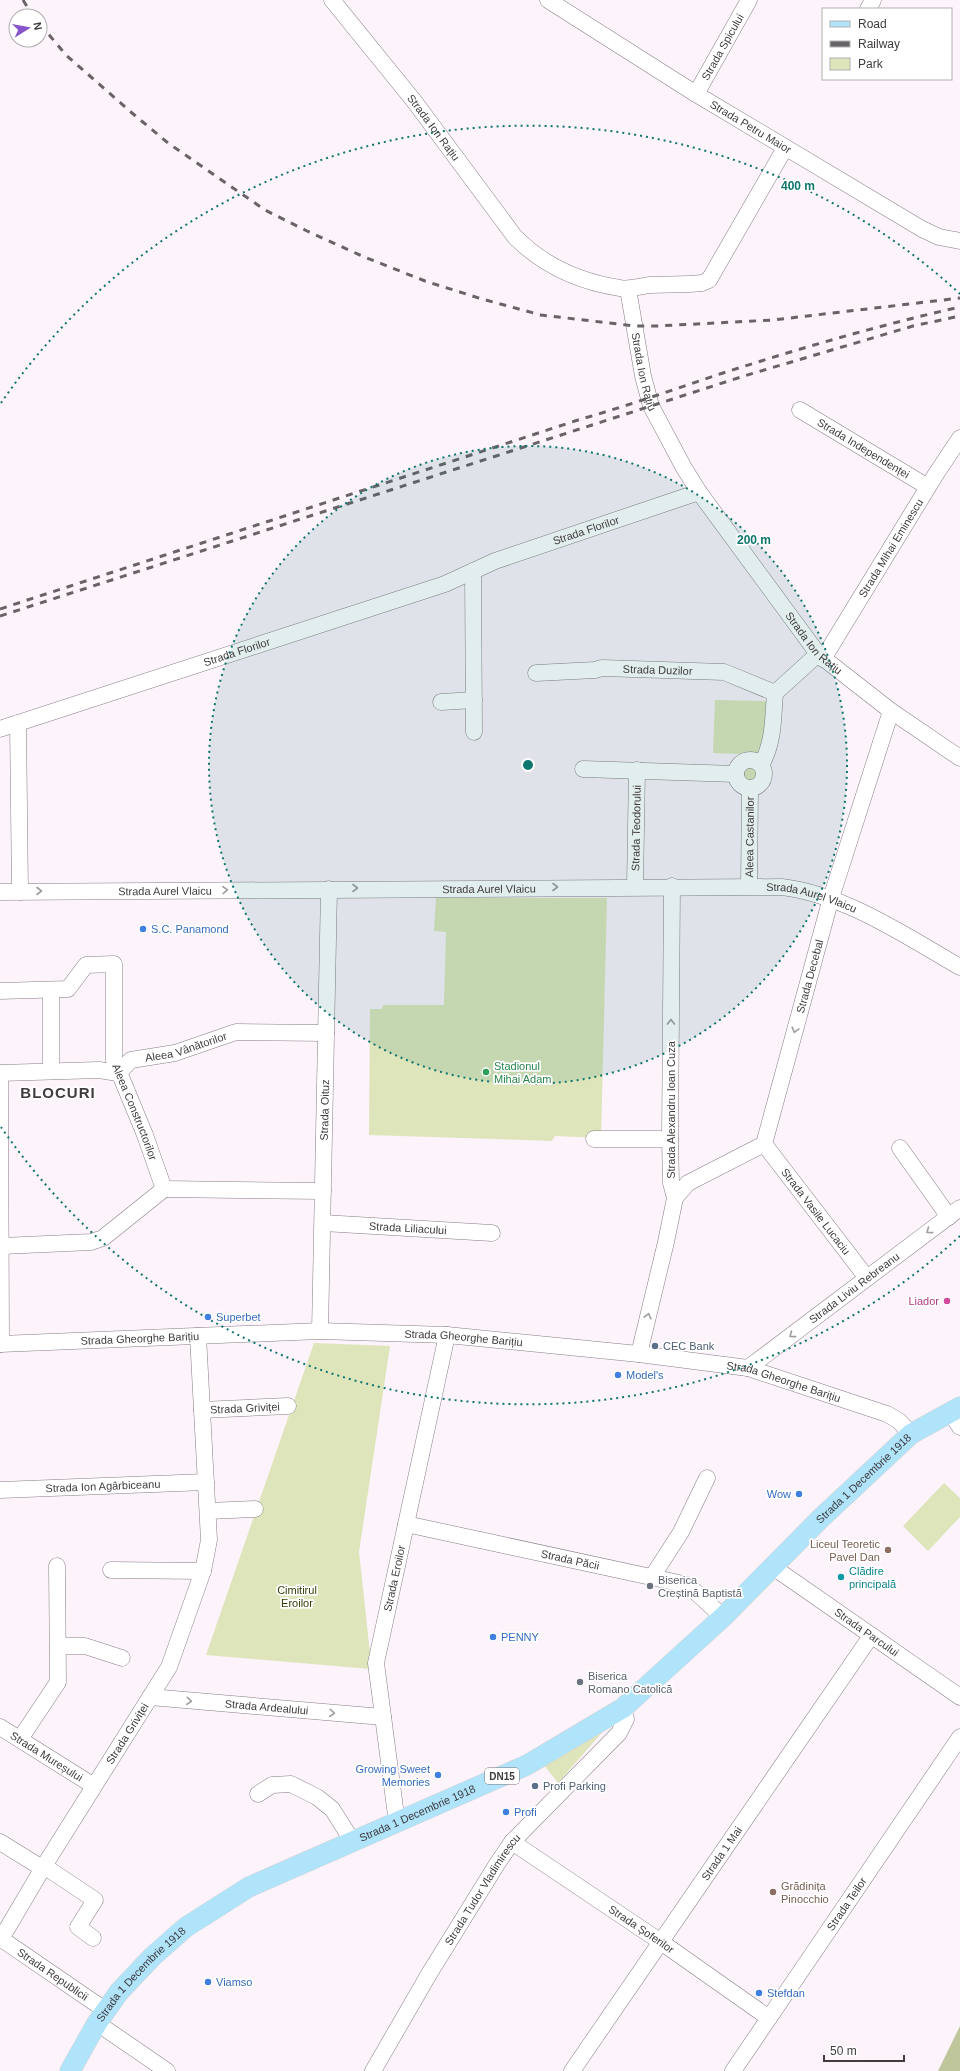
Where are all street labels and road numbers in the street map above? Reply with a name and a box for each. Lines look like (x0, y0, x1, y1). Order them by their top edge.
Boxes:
street label: Strada Spicului (699, 12, 746, 82)
street label: Strada Ion Rațiu (405, 92, 462, 163)
street label: Strada Petru Maior (708, 98, 794, 156)
street label: Strada Ion Rațiu (630, 332, 658, 413)
street label: Strada Independenței (815, 416, 912, 480)
street label: Strada Mihai Eminescu (856, 497, 925, 600)
street label: Strada Florilor (551, 513, 621, 547)
street label: Strada Ion Rațiu (783, 610, 844, 677)
street label: Strada Florilor (202, 635, 272, 668)
street label: Strada Duzilor (623, 663, 693, 677)
street label: Strada Teodorului (629, 785, 643, 871)
street label: Aleea Castanilor (743, 796, 756, 877)
street label: Strada Aurel Vlaicu (766, 881, 859, 915)
street label: Strada Aurel Vlaicu (442, 883, 536, 895)
street label: Strada Aurel Vlaicu (118, 885, 212, 897)
street label: Strada Decebal (794, 938, 825, 1015)
street label: Aleea Vânătorilor (144, 1030, 229, 1064)
street label: Strada Alexandru Ioan Cuza (665, 1040, 677, 1179)
street label: Aleea Constructorilor (110, 1062, 159, 1162)
street label: Strada Oituz (318, 1079, 331, 1141)
street label: Strada Vasile Lucaciu (779, 1166, 853, 1257)
street label: Strada Liliacului (369, 1220, 447, 1236)
street label: Strada Liviu Rebreanu (807, 1250, 902, 1326)
street label: Strada Gheorghe Barițiu (404, 1328, 523, 1348)
street label: Strada Gheorghe Barițiu (80, 1330, 199, 1347)
street label: Strada Gheorghe Barițiu (726, 1359, 842, 1404)
street label: Strada Griviței (210, 1400, 280, 1416)
street label: Strada 1 Decembrie 1918 (814, 1431, 913, 1526)
street label: Strada Ion Agârbiceanu (45, 1478, 161, 1494)
street label: Strada Eroilor (381, 1544, 407, 1613)
street label: Strada Păcii (540, 1547, 600, 1572)
street label: Strada Parcului (832, 1606, 901, 1658)
street label: Strada Ardealului (224, 1697, 309, 1717)
street label: Strada Griviței (103, 1701, 151, 1766)
street label: Strada Mureșului (8, 1729, 85, 1783)
road number: DN15 (485, 1768, 519, 1784)
street label: Strada 1 Decembrie 1918 (357, 1782, 477, 1844)
street label: Strada 1 Mai (699, 1824, 744, 1883)
street label: Strada Tudor Vladimirescu (442, 1831, 523, 1947)
street label: Strada Teilor (824, 1875, 869, 1933)
street label: Strada Șoferilor (606, 1903, 677, 1956)
street label: Strada 1 Decembrie 1918 (94, 1924, 188, 2024)
street label: Strada Republicii (15, 1946, 91, 2003)

